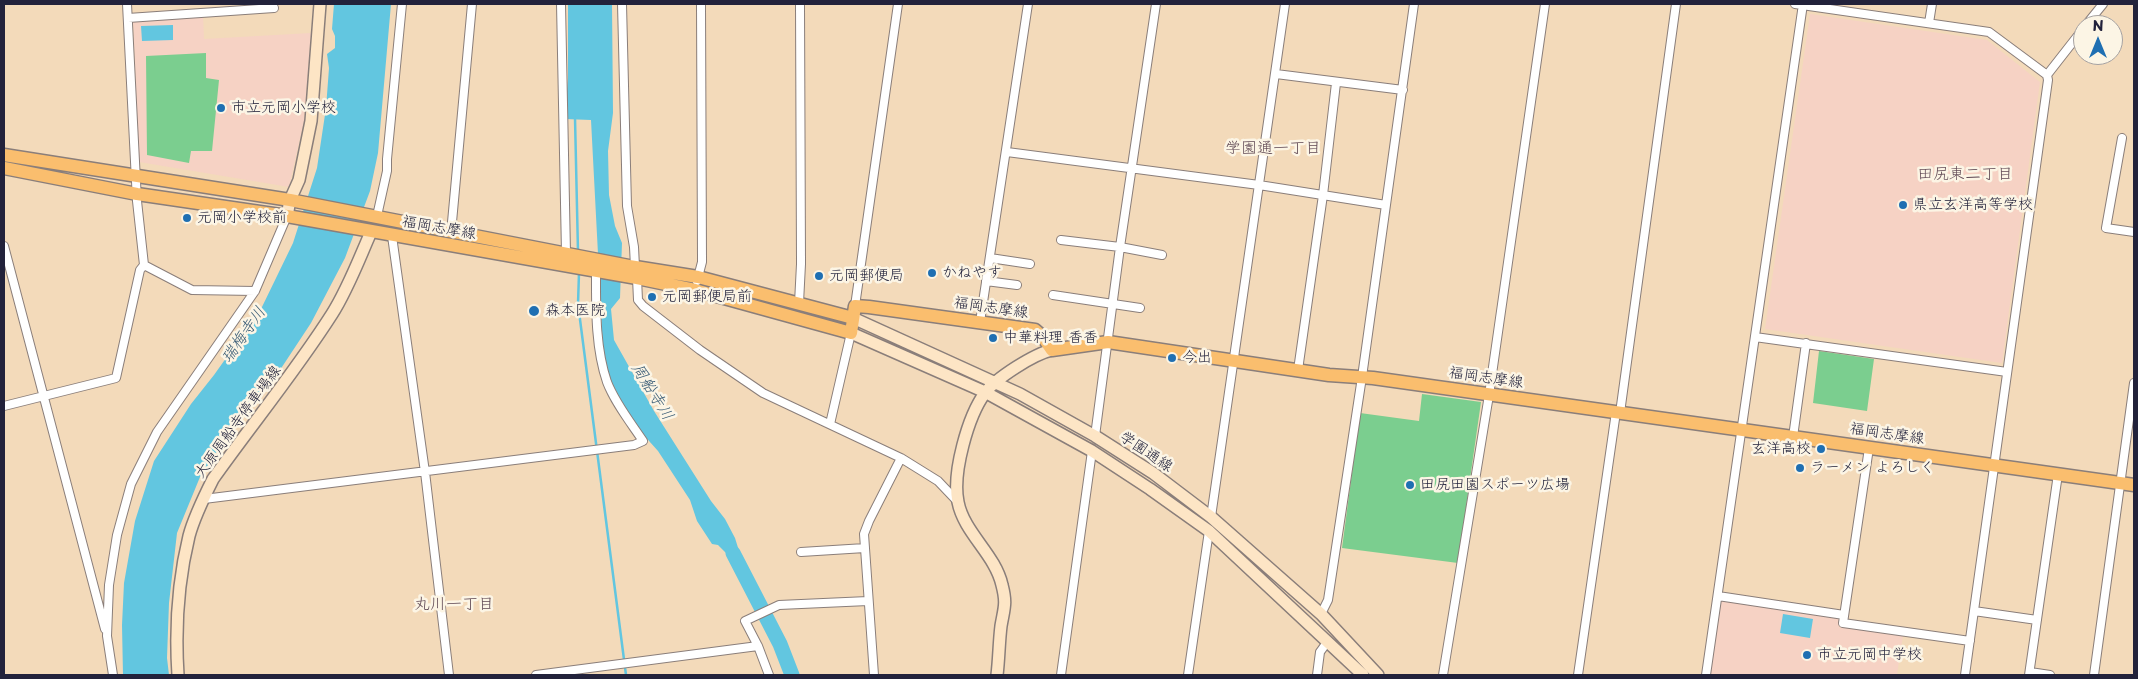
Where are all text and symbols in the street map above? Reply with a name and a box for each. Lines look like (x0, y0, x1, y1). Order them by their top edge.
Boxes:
north arrow (2073, 15, 2123, 65)
text: N (2092, 15, 2104, 36)
place label: 市立元岡小学校 (231, 99, 336, 117)
marker: 市立元岡小学校 (215, 102, 227, 114)
district label: 学園通一丁目 (1225, 139, 1321, 159)
district label: 田尻東二丁目 (1917, 165, 2013, 185)
place label: 県立玄洋高等学校 (1913, 196, 2033, 214)
marker: 県立玄洋高等学校 (1897, 199, 1909, 211)
place label: 元岡小学校前 (197, 209, 287, 227)
marker: 元岡小学校前 (181, 212, 193, 224)
street label: 福岡志摩線 (401, 213, 477, 243)
place label: かねやす (942, 264, 1002, 282)
place label: 元岡郵便局 (829, 267, 904, 285)
marker: かねやす (926, 267, 938, 279)
marker: 元岡郵便局 (813, 270, 825, 282)
place label: 元岡郵便局前 (662, 288, 752, 306)
marker: 元岡郵便局前 (646, 291, 658, 303)
street label: 福岡志摩線 (953, 294, 1029, 322)
place label: 森本医院 (545, 302, 605, 320)
water label: 瑞梅寺川 (218, 303, 270, 367)
marker: 森本医院 (527, 304, 541, 318)
place label: 中華料理 香香 (1003, 329, 1098, 347)
marker: 中華料理 香香 (987, 332, 999, 344)
place label: 今出 (1182, 349, 1212, 367)
marker: 今出 (1166, 352, 1178, 364)
water label: 周船寺川 (627, 360, 677, 424)
street label: 大原周船寺停車場線 (191, 362, 285, 482)
street label: 福岡志摩線 (1448, 364, 1524, 392)
street label: 福岡志摩線 (1849, 420, 1925, 448)
street label: 学園通線 (1116, 428, 1176, 476)
place label: 玄洋高校 (1751, 440, 1811, 458)
marker: 玄洋高校 (1815, 443, 1827, 455)
place label: ラーメン よろしく (1810, 459, 1935, 477)
marker: ラーメン よろしく (1794, 462, 1806, 474)
place label: 田尻田園スポーツ広場 (1420, 476, 1570, 494)
marker: 田尻田園スポーツ広場 (1404, 479, 1416, 491)
district label: 丸川一丁目 (414, 595, 494, 615)
place label: 市立元岡中学校 (1817, 646, 1922, 664)
marker: 市立元岡中学校 (1801, 649, 1813, 661)

